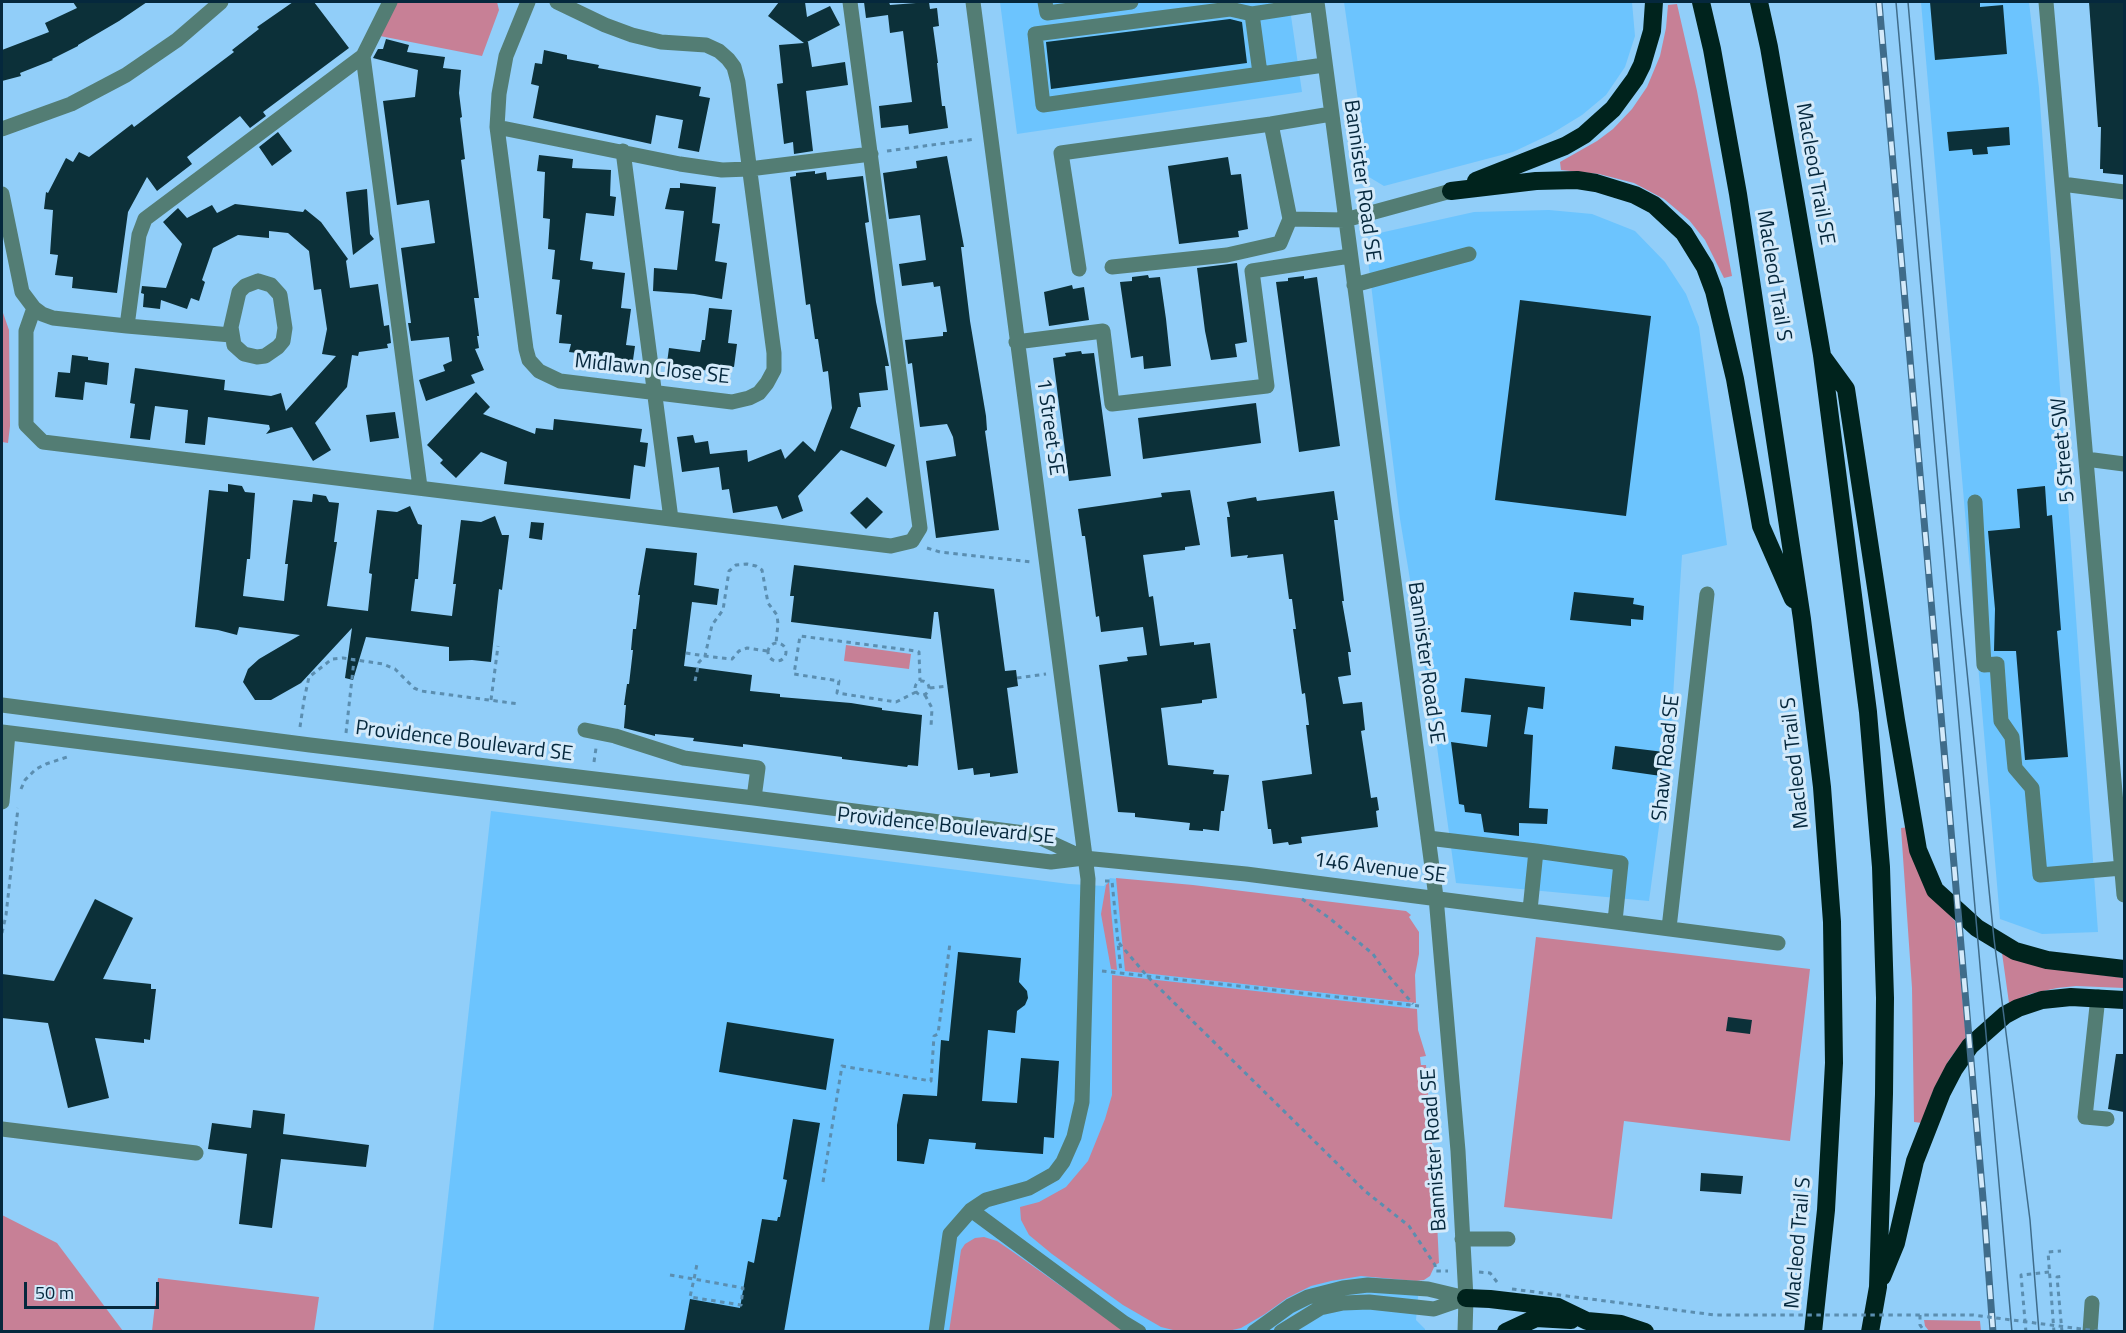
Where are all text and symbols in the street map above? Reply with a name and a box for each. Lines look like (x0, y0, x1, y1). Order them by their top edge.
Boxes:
street label: Bannister Road SE (1337, 98, 1385, 264)
street label: Macleod Trail SE (1789, 101, 1839, 247)
street label: Macleod Trail S (1750, 209, 1796, 343)
street label: Midlawn Close SE (573, 349, 731, 391)
street label: 1 Street SE (1030, 377, 1068, 477)
street label: 5 Street SW (2047, 397, 2081, 503)
street label: Bannister Road SE (1401, 580, 1449, 746)
street label: Shaw Road SE (1648, 694, 1686, 822)
street label: Macleod Trail S (1777, 696, 1815, 830)
street label: Providence Boulevard SE (354, 716, 574, 768)
street label: Providence Boulevard SE (836, 803, 1056, 851)
street label: 146 Avenue SE (1312, 848, 1448, 890)
street label: Bannister Road SE (1417, 1068, 1453, 1232)
street label: Macleod Trail S (1781, 1176, 1817, 1310)
scale bar (27, 1270, 162, 1308)
text: 50 m (35, 1279, 74, 1306)

